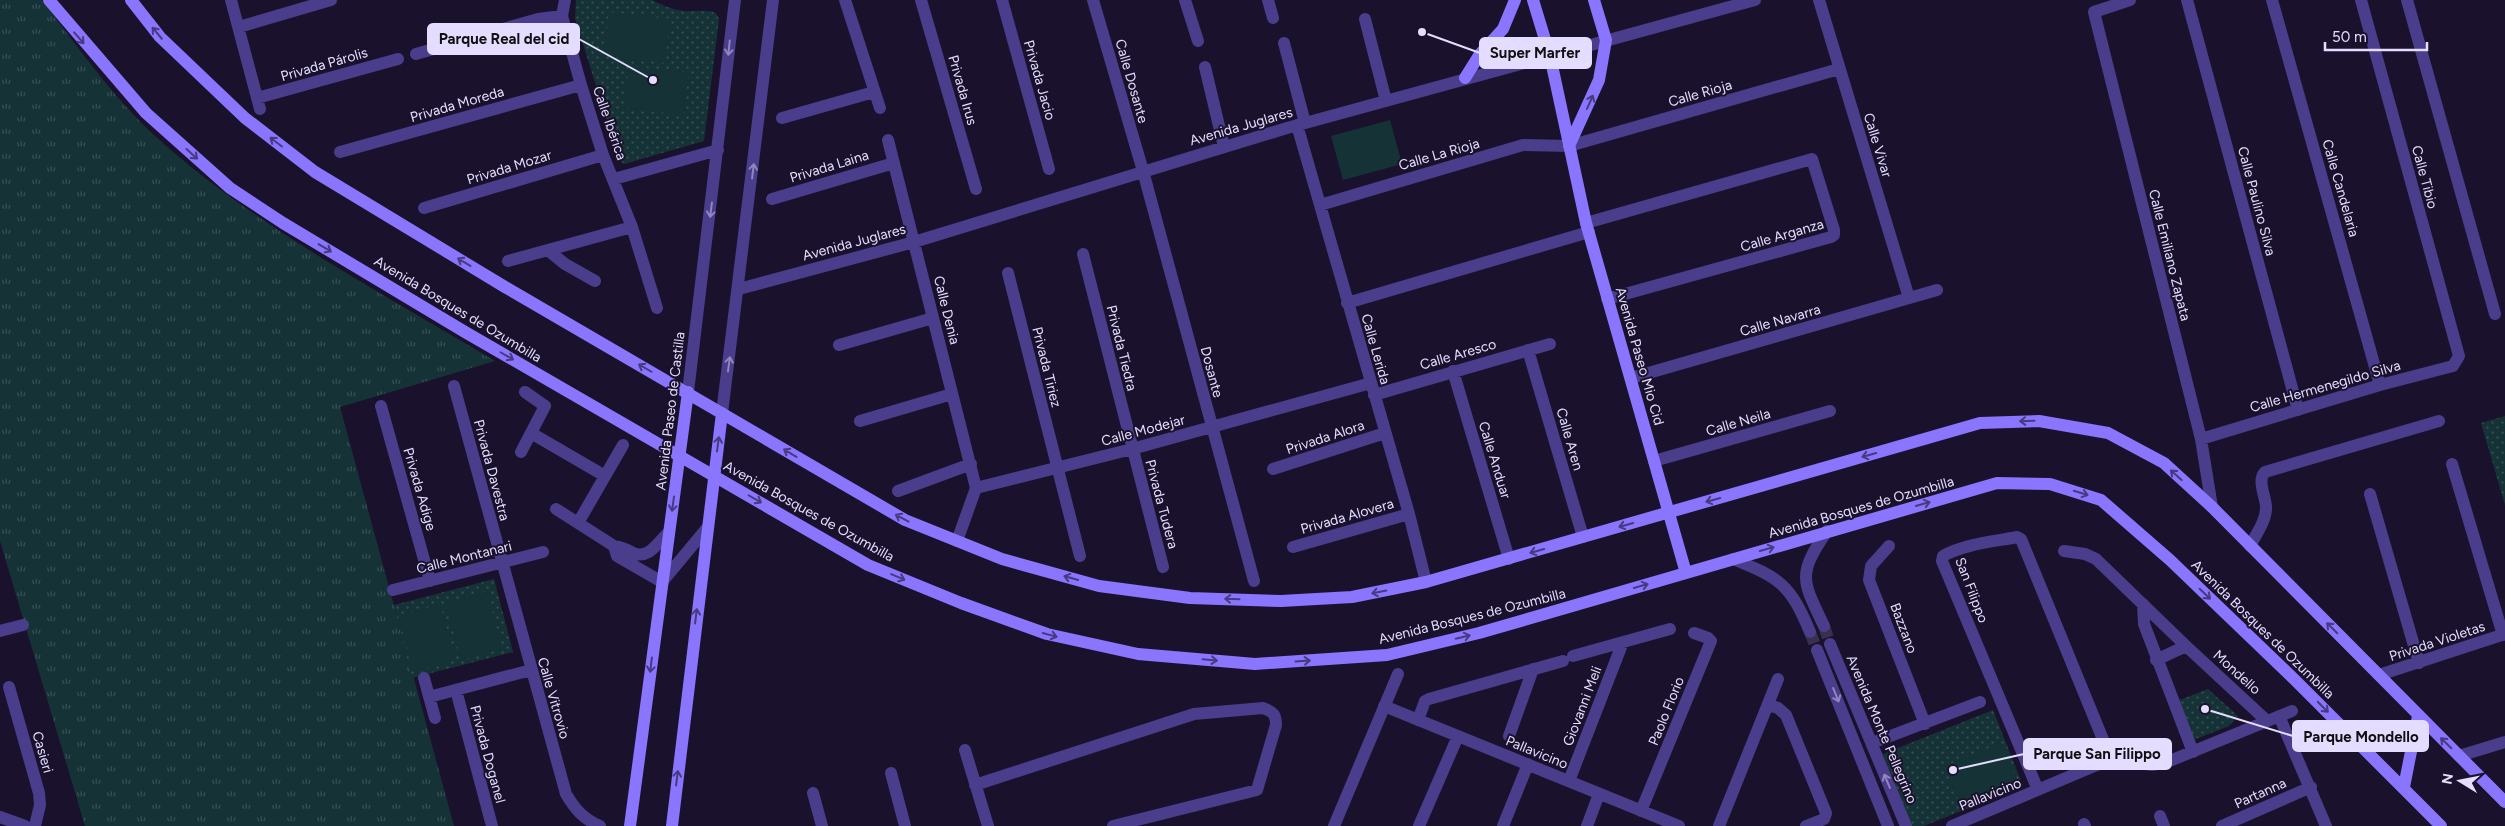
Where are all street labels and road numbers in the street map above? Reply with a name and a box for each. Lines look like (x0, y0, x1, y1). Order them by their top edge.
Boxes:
street label: Calle Dosante (1111, 37, 1152, 125)
street label: Privada Jacio (1020, 38, 1059, 122)
street label: Privada Párolis (279, 44, 370, 85)
street label: Privada Irus (944, 53, 981, 127)
street label: Calle Rioja (1666, 76, 1734, 111)
street label: Privada Moreda (408, 83, 506, 126)
street label: Calle Ibérica (589, 84, 630, 162)
street label: Avenida Juglares (1188, 104, 1295, 149)
street label: Calle Vivar (1860, 111, 1895, 180)
street label: Calle La Rioja (1397, 135, 1482, 174)
street label: Calle Candelaria (2318, 137, 2363, 239)
street label: Calle Tibio (2408, 144, 2441, 211)
street label: Calle Paulino Silva (2234, 145, 2279, 258)
street label: Privada Mozar (465, 146, 554, 188)
street label: Privada Laina (788, 146, 871, 187)
street label: Calle Emiliano Zapata (2145, 188, 2194, 323)
street label: Calle Arganza (1739, 215, 1826, 255)
street label: Avenida Juglares (801, 221, 908, 264)
street label: Avenida Bosques de Ozumbilla (371, 253, 544, 366)
street label: Calle Denia (930, 274, 963, 346)
street label: Avenida Paseo Mio Cid (1612, 285, 1667, 427)
street label: Calle Navarra (1738, 301, 1822, 340)
street label: Privada Tiedra (1103, 303, 1140, 393)
street label: Calle Lerida (1357, 312, 1394, 386)
street label: Privada Tiriez (1028, 325, 1065, 409)
street label: Avenida Paseo de Castilla (652, 331, 689, 491)
street label: Calle Aresco (1418, 335, 1498, 373)
street label: Dosante (1197, 345, 1227, 400)
street label: Calle Hermenegildo Silva (2248, 357, 2402, 416)
street label: Calle Neila (1704, 405, 1772, 440)
street label: Calle Aren (1553, 406, 1587, 472)
street label: Calle Modejar (1099, 411, 1187, 450)
street label: Privada Alora (1284, 417, 1367, 458)
street label: Privada Davestra (470, 418, 513, 523)
street label: Calle Anduar (1475, 420, 1514, 501)
street label: Privada Adige (400, 446, 440, 533)
street label: Avenida Bosques de Ozumbilla (721, 457, 897, 565)
street label: Privada Tudera (1141, 458, 1182, 551)
street label: Avenida Bosques de Ozumbilla (1766, 473, 1956, 542)
street label: Privada Alovera (1299, 495, 1396, 538)
street label: Calle Montanari (415, 537, 514, 578)
street label: San Filippo (1951, 555, 1992, 625)
street label: Avenida Bosques de Ozumbilla (2188, 556, 2338, 702)
street label: Avenida Bosques de Ozumbilla (1377, 585, 1567, 648)
street label: Bazzano (1886, 601, 1921, 656)
street label: Privada Violetas (2387, 618, 2487, 665)
street label: Mondello (2209, 647, 2264, 698)
street label: Avenida Monte Pellegrino (1843, 652, 1921, 806)
street label: Calle Vitrovio (534, 655, 573, 741)
street label: Giovanni Meli (1559, 664, 1605, 749)
street label: Paolo Florio (1645, 674, 1688, 748)
street label: Privada Doganel (466, 703, 509, 805)
street label: Casieri (28, 729, 57, 775)
street label: Pallavicino (1503, 732, 1570, 773)
street label: Pallavicino (1957, 774, 2024, 815)
street label: Partanna (2232, 775, 2289, 812)

